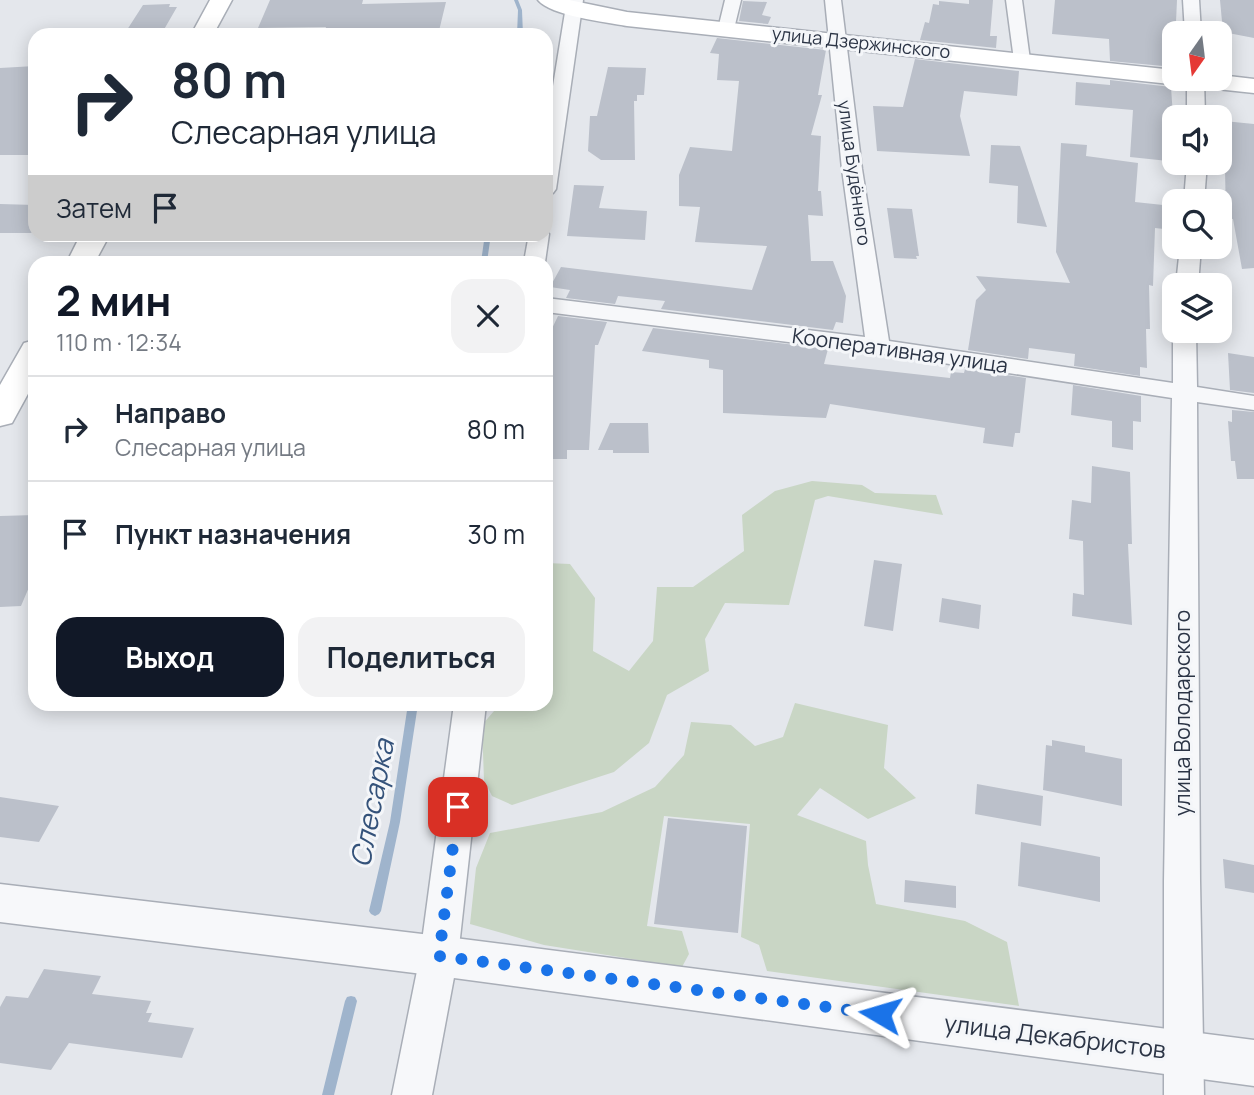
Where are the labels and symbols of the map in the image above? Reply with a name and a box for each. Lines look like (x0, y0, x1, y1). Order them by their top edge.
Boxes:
street label: улица Дзержинского (771, 21, 952, 63)
north arrow (1162, 21, 1232, 91)
street label: улица Будённого (833, 99, 877, 247)
street label: Кооперативная улица (790, 321, 1010, 379)
street label: улица Володарского (1168, 610, 1196, 816)
water label: Слесарка (340, 734, 402, 870)
pin (428, 777, 488, 837)
position arrow (843, 977, 917, 1051)
street label: улица Декабристов (942, 1006, 1168, 1066)

